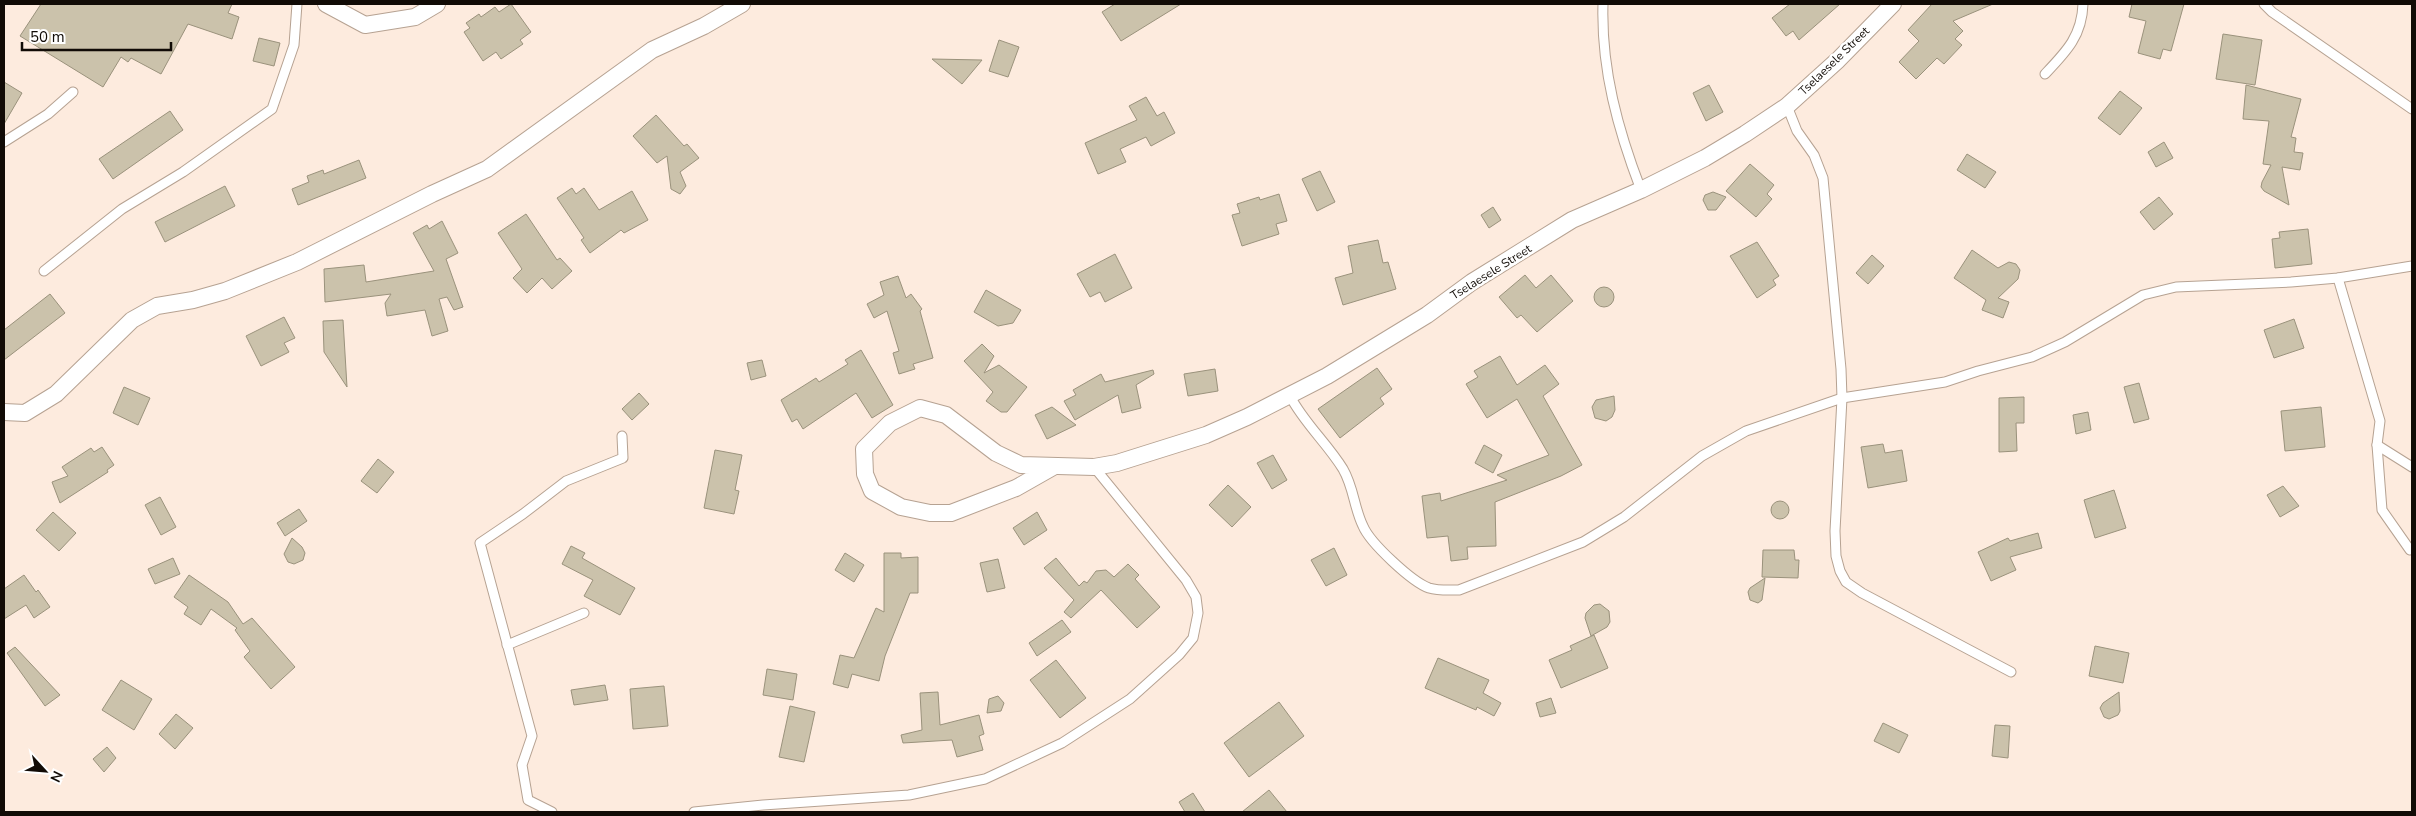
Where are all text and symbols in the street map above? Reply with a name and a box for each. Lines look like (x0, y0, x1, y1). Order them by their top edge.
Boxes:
scale bar (22, 20, 171, 52)
street label: Tselaesele Street (1795, 23, 1873, 99)
text: 50 m (30, 27, 65, 47)
street label: Tselaesele Street (1447, 240, 1535, 303)
north arrow (20, 746, 70, 796)
text: N (45, 768, 67, 785)

